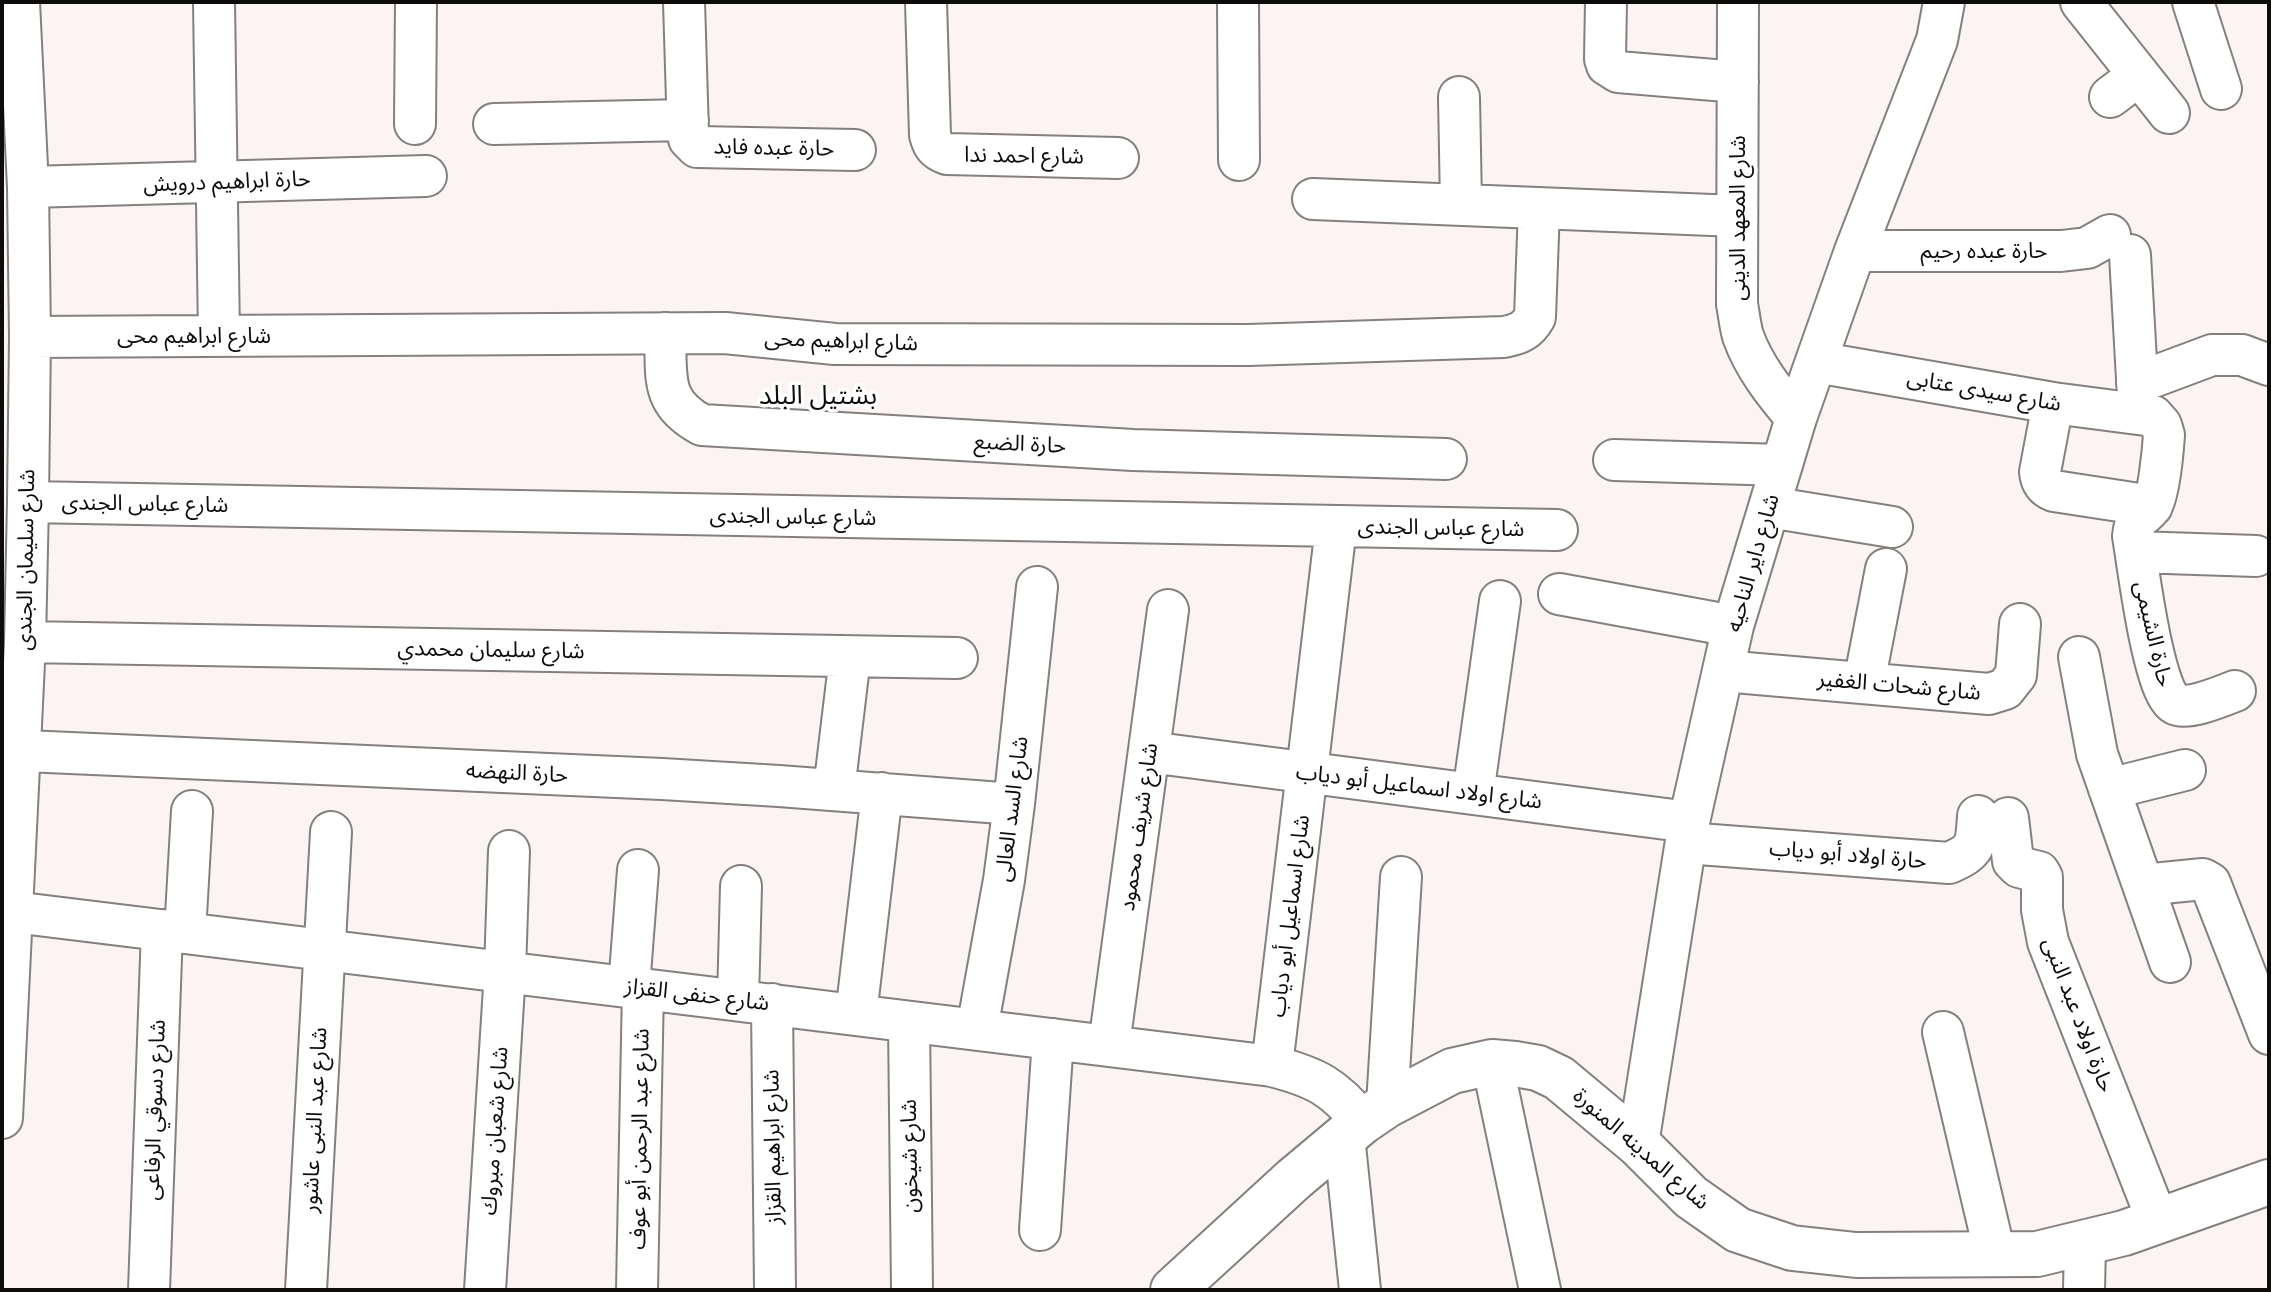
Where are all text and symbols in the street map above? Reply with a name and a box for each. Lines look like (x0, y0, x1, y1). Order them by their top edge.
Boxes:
street label: حارة عبده فايد (713, 134, 835, 162)
street label: شارع المعهد الدينى (1725, 135, 1751, 301)
street label: شارع احمد ندا (964, 142, 1084, 170)
street label: حارة ابراهيم درويش (143, 166, 311, 198)
street label: حارة عبده رحيم (1921, 238, 2047, 264)
street label: شارع ابراهيم محى (117, 323, 271, 349)
street label: شارع ابراهيم محى (764, 325, 918, 357)
street label: شارع سيدى عتابى (1905, 364, 2063, 418)
district label: بشتيل البلد (759, 380, 877, 412)
street label: حارة الضبع (973, 428, 1067, 460)
street label: شارع سليمان الجندى (11, 469, 41, 651)
street label: شارع عباس الجندى (61, 489, 229, 519)
street label: شارع داير الناحيه (1721, 491, 1785, 635)
street label: شارع عباس الجندى (709, 502, 877, 532)
street label: شارع عباس الجندى (1357, 513, 1525, 543)
street label: حارة الشيمى (2128, 578, 2178, 690)
street label: شارع سليمان محمدي (397, 635, 585, 665)
street label: شارع شحات الغفير (1816, 666, 1982, 706)
street label: شارع السد العالى (990, 735, 1034, 883)
street label: شارع شريف محمود (1114, 741, 1164, 913)
street label: حارة النهضه (465, 757, 569, 789)
street label: شارع اولاد اسماعيل أبو دياب (1294, 759, 1544, 815)
street label: شارع اسماعيل أبو دياب (1264, 813, 1316, 1019)
street label: حارة اولاد أبو دياب (1768, 835, 1928, 875)
street label: حارة اولاد عبد النبى (2036, 934, 2120, 1096)
street label: شارع حنفى القزاز (623, 973, 771, 1017)
street label: شارع دسوقي الرفاعى (139, 1019, 171, 1201)
street label: شارع عبد النبى عاشور (297, 1027, 333, 1213)
street label: شارع عبد الرحمن أبو عوف (625, 1028, 655, 1250)
street label: شارع شعبان مبروك (476, 1046, 514, 1216)
street label: شارع ابراهيم القزاز (758, 1069, 788, 1225)
street label: شارع المدينه المنورة (1567, 1083, 1715, 1215)
street label: شارع شيخون (896, 1099, 924, 1213)

